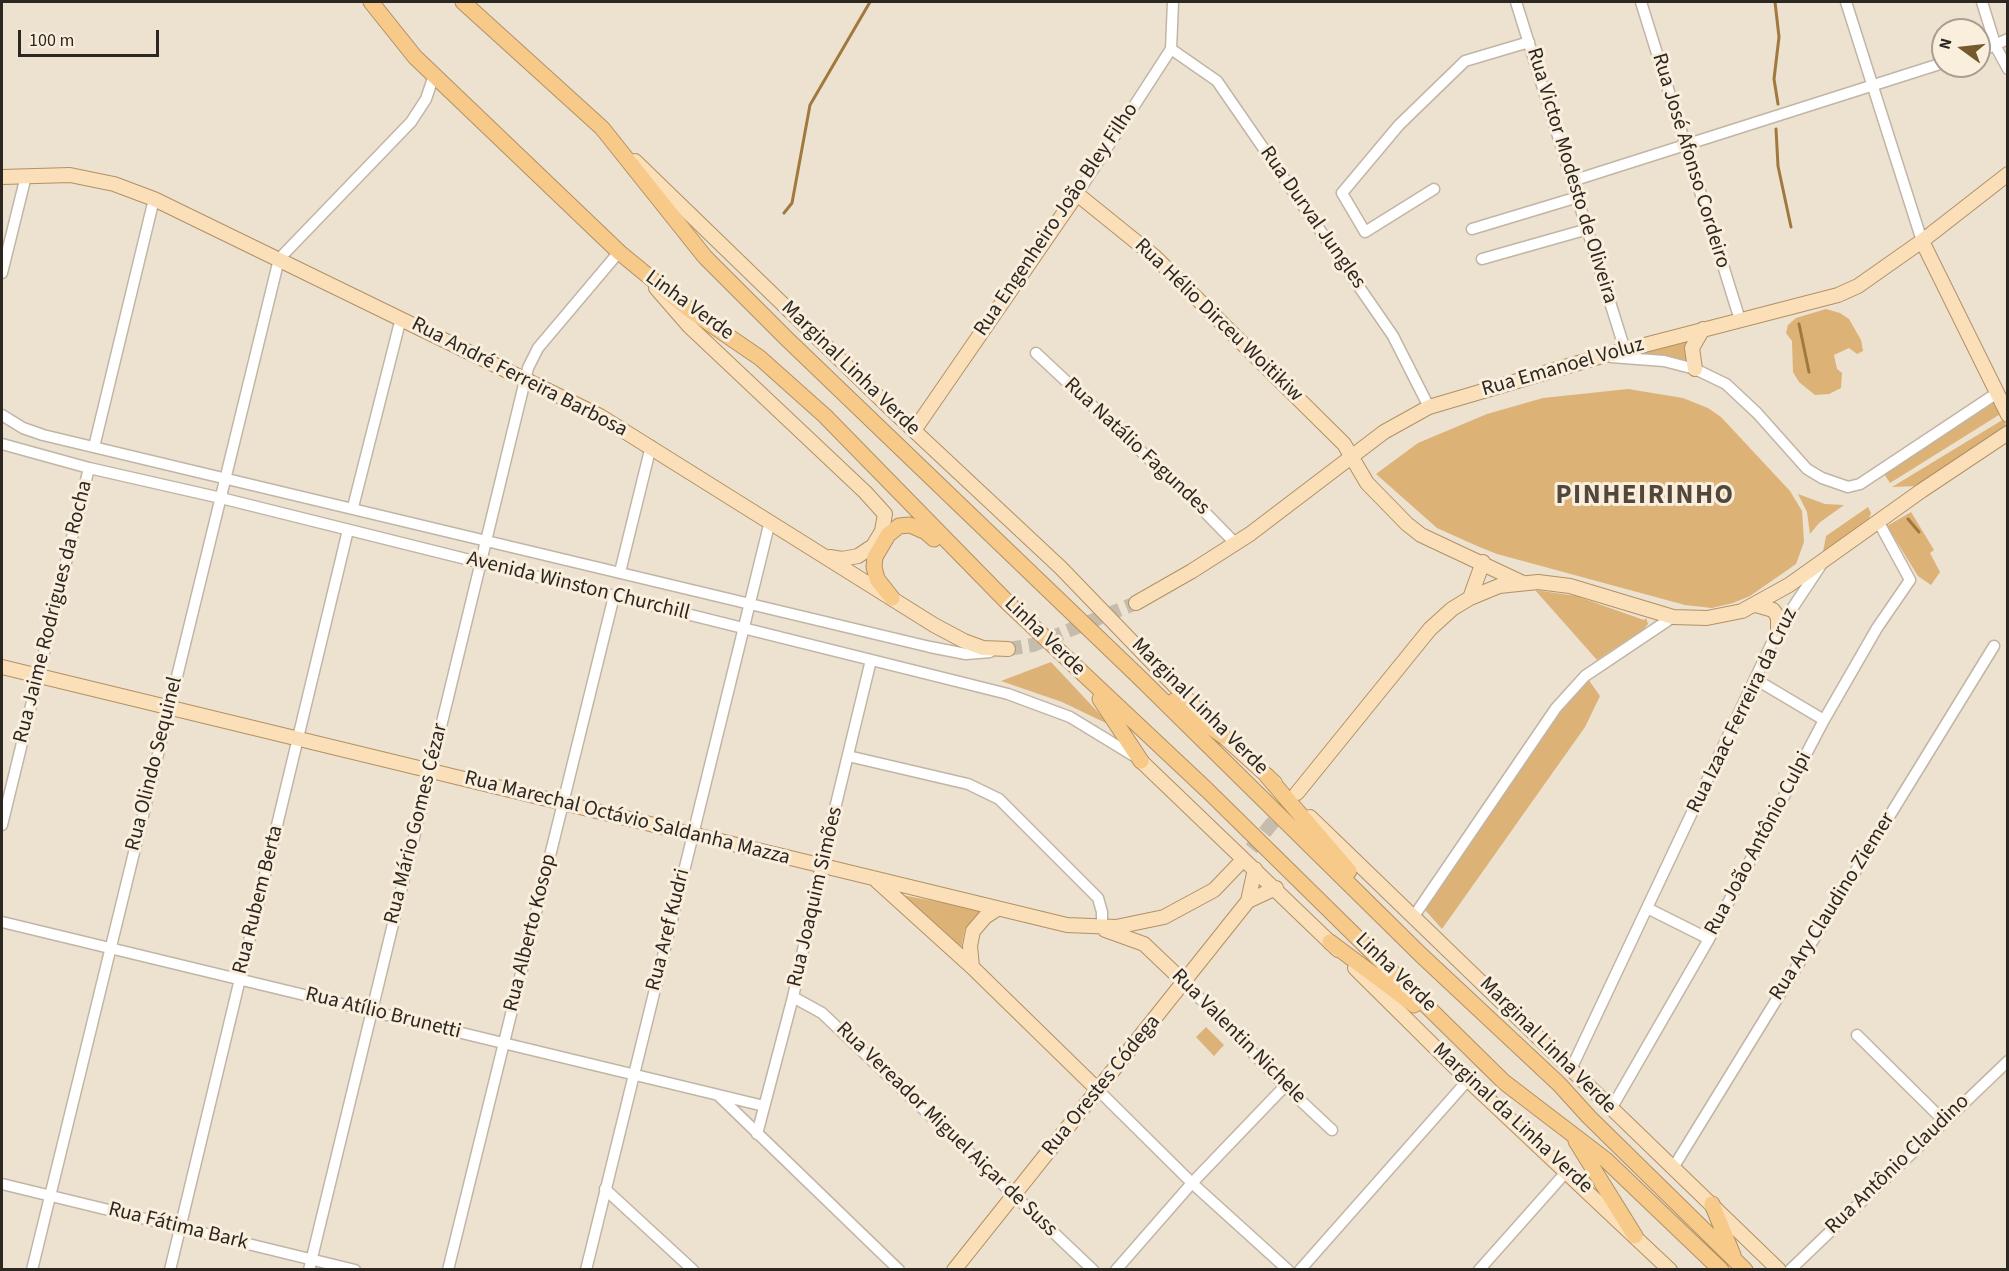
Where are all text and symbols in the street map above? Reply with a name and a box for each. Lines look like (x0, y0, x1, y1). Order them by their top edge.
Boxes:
scale bar (21, 18, 162, 56)
north arrow (1931, 18, 1991, 78)
text: 100 m (29, 28, 74, 53)
text: N (1934, 36, 1958, 52)
street label: Rua Victor Modesto de Oliveira (1520, 45, 1622, 307)
street label: Rua José Afonso Cordeiro (1645, 50, 1735, 272)
street label: Rua Engenheiro João Bley Filho (969, 99, 1145, 341)
street label: Rua Durval Jungles (1254, 142, 1370, 294)
street label: Rua Hélio Dirceu Woitikiw (1128, 234, 1308, 408)
street label: Linha Verde (640, 265, 738, 347)
street label: Marginal Linha Verde (775, 296, 925, 442)
street label: Rua André Ferreira Barbosa (407, 313, 631, 443)
street label: Rua Emanoel Voluz (1479, 333, 1647, 403)
street label: Rua Natálio Fagundes (1058, 373, 1214, 521)
street label: Rua Jaime Rodrigues da Rocha (9, 478, 99, 746)
district label: PINHEIRINHO (1555, 481, 1735, 513)
street label: Avenida Winston Churchill (464, 547, 692, 627)
street label: Linha Verde (998, 592, 1090, 682)
street label: Rua Izaac Ferreira da Cruz (1682, 604, 1804, 818)
street label: Marginal Linha Verde (1125, 633, 1273, 781)
street label: Rua Olindo Sequinel (121, 674, 189, 854)
street label: Rua Mário Gomes Cézar (380, 721, 454, 927)
street label: Rua João Antônio Culpi (1700, 748, 1818, 940)
street label: Rua Marechal Octávio Saldanha Mazza (462, 766, 792, 872)
street label: Rua Joaquim Simões (783, 804, 849, 990)
street label: Rua Ary Claudino Ziemer (1765, 808, 1901, 1006)
street label: Rua Rubem Berta (228, 823, 290, 977)
street label: Rua Alberto Kosop (499, 851, 563, 1015)
street label: Rua Aref Kudri (642, 866, 696, 994)
street label: Linha Verde (1349, 928, 1441, 1018)
street label: Rua Valentin Nichele (1165, 964, 1311, 1110)
street label: Marginal Linha Verde (1473, 972, 1621, 1120)
street label: Rua Atílio Brunetti (303, 983, 463, 1045)
street label: Rua Orestes Códega (1037, 1010, 1167, 1162)
street label: Rua Vereador Miguel Aiçar de Suss (830, 1017, 1062, 1243)
street label: Marginal da Linha Verde (1427, 1038, 1597, 1200)
street label: Rua Antônio Claudino (1821, 1090, 1975, 1240)
street label: Rua Fátima Bark (105, 1197, 251, 1257)

